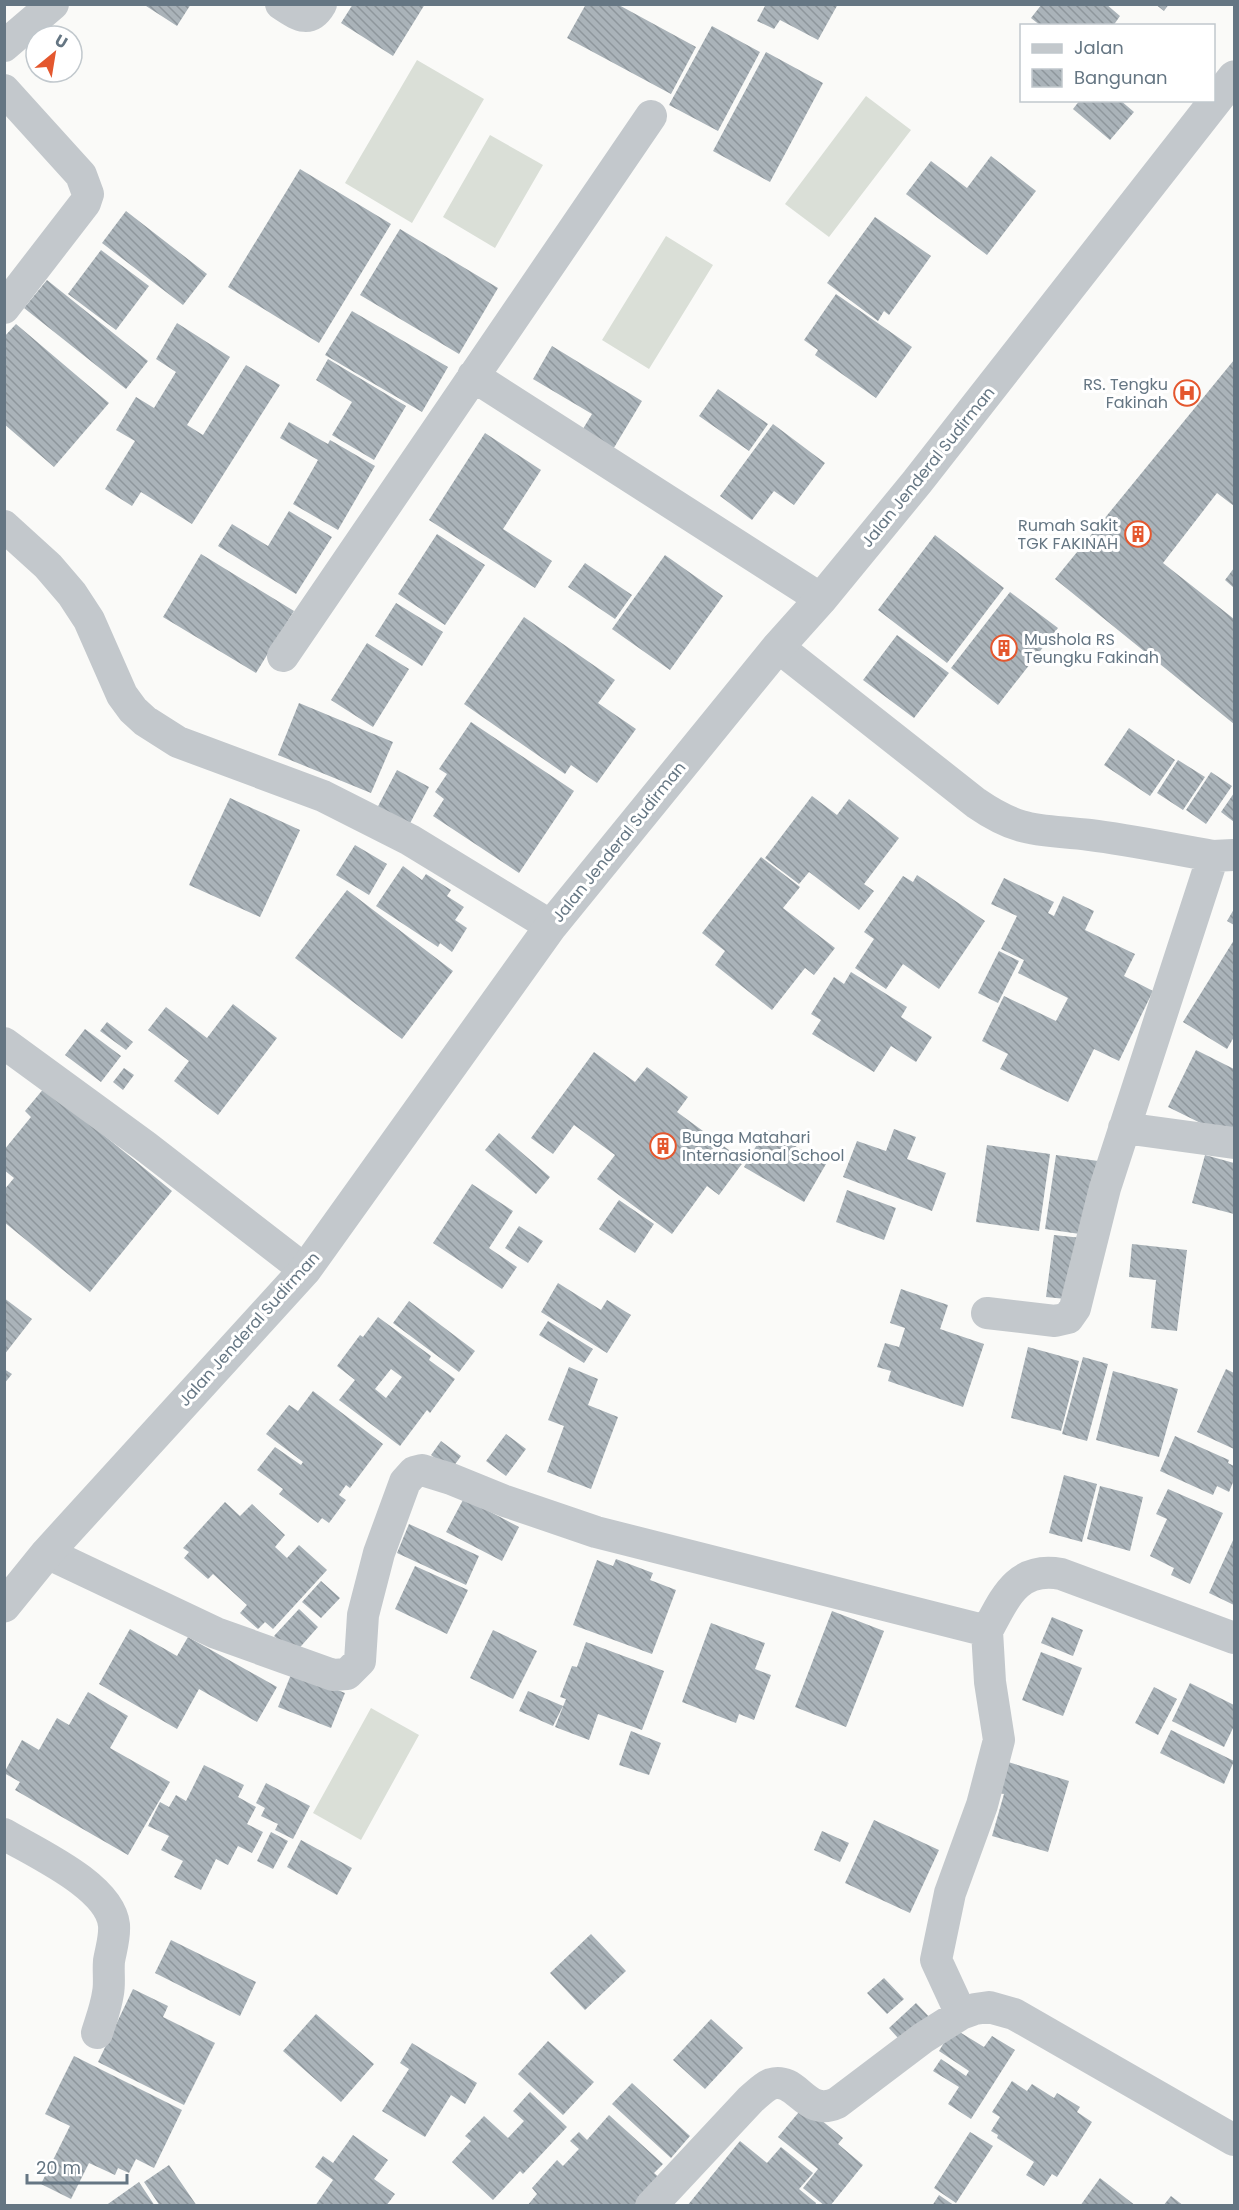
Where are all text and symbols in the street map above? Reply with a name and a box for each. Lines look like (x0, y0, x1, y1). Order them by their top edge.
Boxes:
north arrow (24, 24, 84, 84)
legend (1020, 24, 1215, 102)
text: U (51, 29, 72, 54)
text: Jalan (1074, 35, 1124, 60)
text: Bangunan (1074, 65, 1168, 90)
place label: RS. Tengku Fakinah (1083, 373, 1168, 414)
hospital icon: RS. Tengku Fakinah (1172, 378, 1202, 408)
street label: Jalan Jenderal Sudirman (856, 382, 1000, 552)
place label: Rumah Sakit TGK FAKINAH (1018, 514, 1118, 555)
building icon: Rumah Sakit TGK FAKINAH (1123, 519, 1153, 549)
place label: Mushola RS Teungku Fakinah (1024, 628, 1159, 669)
building icon: Mushola RS Teungku Fakinah (989, 633, 1019, 663)
street label: Jalan Jenderal Sudirman (547, 757, 691, 927)
place label: Bunga Matahari Internasional School (682, 1126, 845, 1167)
building icon: Bunga Matahari Internasional School (648, 1131, 678, 1161)
street label: Jalan Jenderal Sudirman (173, 1247, 325, 1411)
scale bar (27, 2147, 128, 2185)
text: 20 m (36, 2155, 81, 2180)

